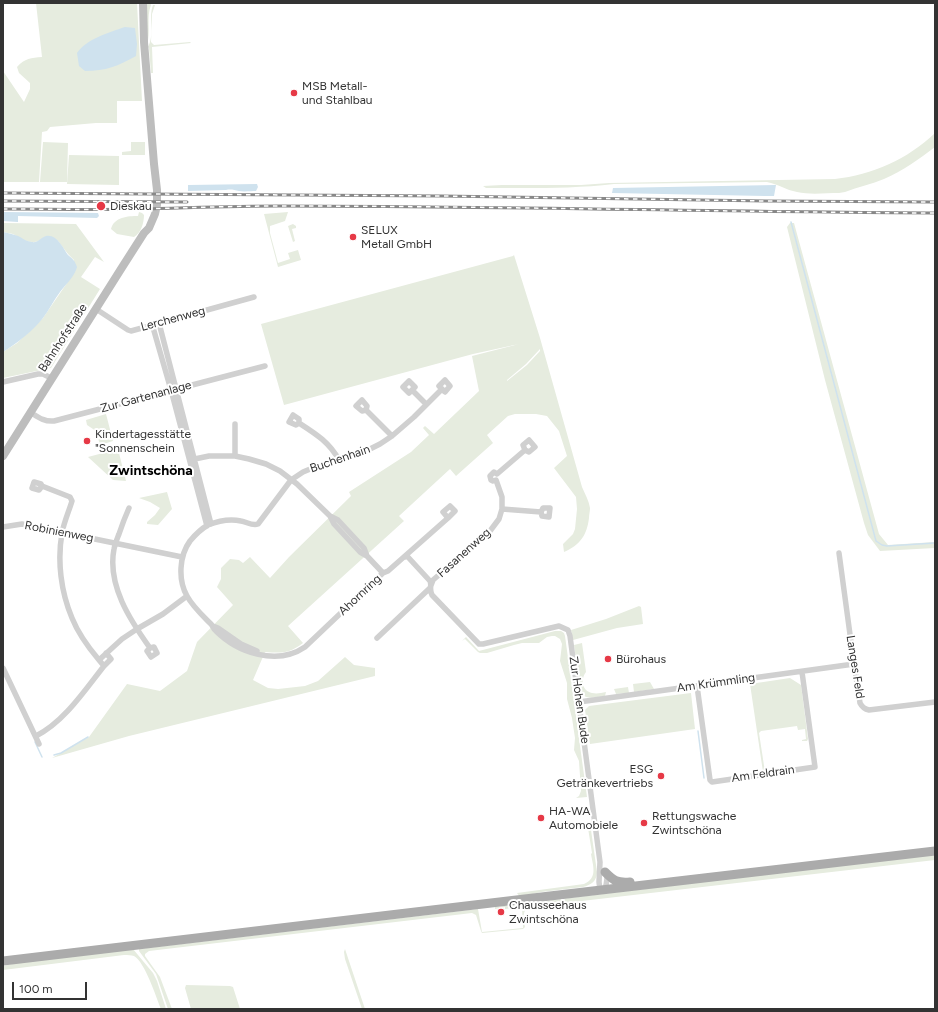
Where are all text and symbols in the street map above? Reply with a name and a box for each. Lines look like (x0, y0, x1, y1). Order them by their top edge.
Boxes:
place label: MSB Metall- und Stahlbau (302, 79, 373, 107)
marker: MSB Metall- und Stahlbau (289, 88, 299, 98)
place label: Dieskau (110, 199, 152, 213)
marker: Dieskau (95, 200, 107, 212)
place label: SELUX Metall GmbH (361, 223, 432, 251)
marker: SELUX Metall GmbH (348, 232, 358, 242)
street label: Bahnhofstraße (36, 301, 90, 375)
street label: Lerchenweg (139, 303, 207, 335)
street label: Zur Gartenanlage (99, 378, 193, 416)
place label: Kindertagesstätte "Sonnenschein (95, 427, 191, 455)
marker: Kindertagesstätte "Sonnenschein (82, 436, 92, 446)
street label: Buchenhain (308, 442, 372, 476)
district label: Zwintschöna (109, 463, 193, 479)
street label: Robinienweg (23, 518, 95, 546)
street label: Fasanenweg (434, 525, 494, 581)
street label: Ahornring (336, 572, 384, 618)
street label: Langes Feld (843, 634, 867, 700)
place label: Bürohaus (616, 652, 666, 666)
marker: Bürohaus (603, 654, 613, 664)
street label: Zur Hohen Bude (566, 655, 592, 745)
street label: Am Krümmling (676, 670, 756, 696)
place label: ESG Getränkevertriebs (557, 762, 653, 790)
street label: Am Feldrain (730, 762, 796, 786)
marker: ESG Getränkevertriebs (656, 771, 666, 781)
place label: HA-WA Automobiele (549, 804, 618, 832)
place label: Rettungswache Zwintschöna (652, 809, 736, 837)
marker: HA-WA Automobiele (536, 813, 546, 823)
marker: Rettungswache Zwintschöna (639, 818, 649, 828)
place label: Chausseehaus Zwintschöna (509, 898, 587, 926)
marker: Chausseehaus Zwintschöna (496, 907, 506, 917)
scale bar (14, 974, 89, 1000)
text: 100 m (19, 982, 53, 996)

